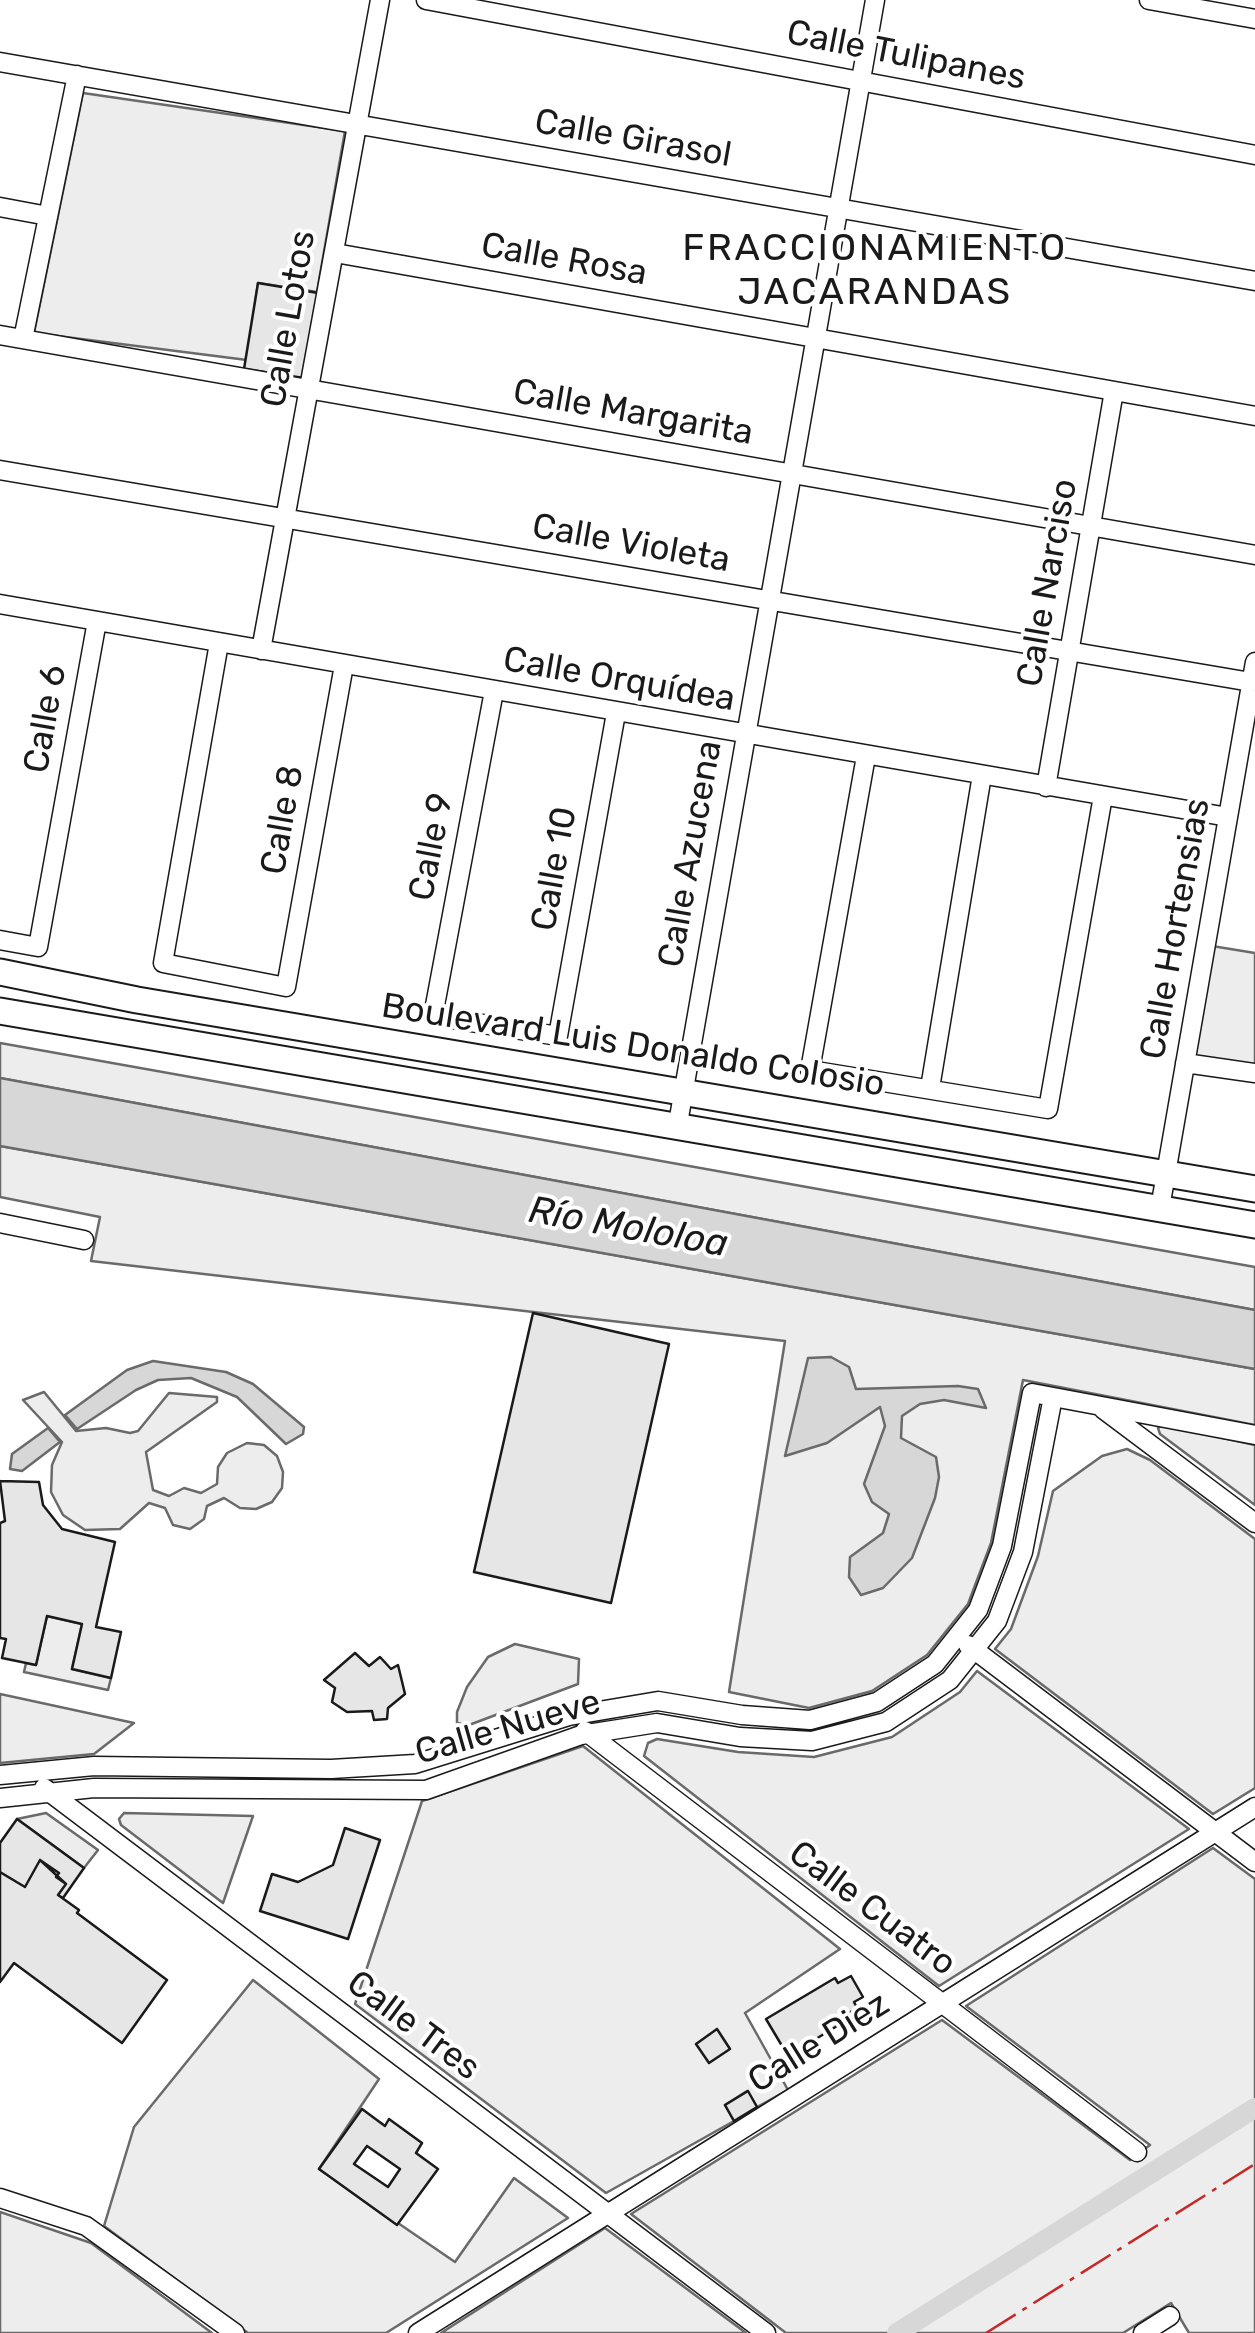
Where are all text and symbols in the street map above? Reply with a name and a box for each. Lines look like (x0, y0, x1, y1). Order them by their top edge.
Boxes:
street label: Calle Tulipanes (783, 12, 1029, 100)
street label: Calle Girasol (531, 101, 735, 177)
street label: Calle Rosa (478, 225, 650, 295)
district label: FRACCIONAMIENTO JACARANDAS (682, 226, 1068, 316)
street label: Calle Lotos (253, 227, 325, 411)
street label: Calle Margarita (510, 371, 756, 455)
street label: Calle Narciso (1009, 476, 1087, 690)
street label: Calle Violeta (529, 506, 733, 582)
street label: Calle Orquídea (500, 639, 738, 721)
street label: Calle 6 (16, 662, 76, 776)
street label: Calle Azucena (650, 737, 732, 971)
street label: Calle 8 (253, 762, 313, 878)
street label: Calle 9 (401, 790, 463, 904)
street label: Calle Hortensias (1132, 795, 1220, 1063)
street label: Calle 10 (523, 804, 587, 934)
street label: Boulevard Luis Donaldo Colosio (379, 985, 887, 1107)
water label: Río Mololoa (525, 1188, 731, 1268)
street label: Calle Nueve (411, 1682, 605, 1774)
street label: Calle Cuatro (780, 1833, 964, 1985)
street label: Calle Tres (338, 1962, 488, 2090)
street label: Calle Diez (741, 1983, 897, 2103)

